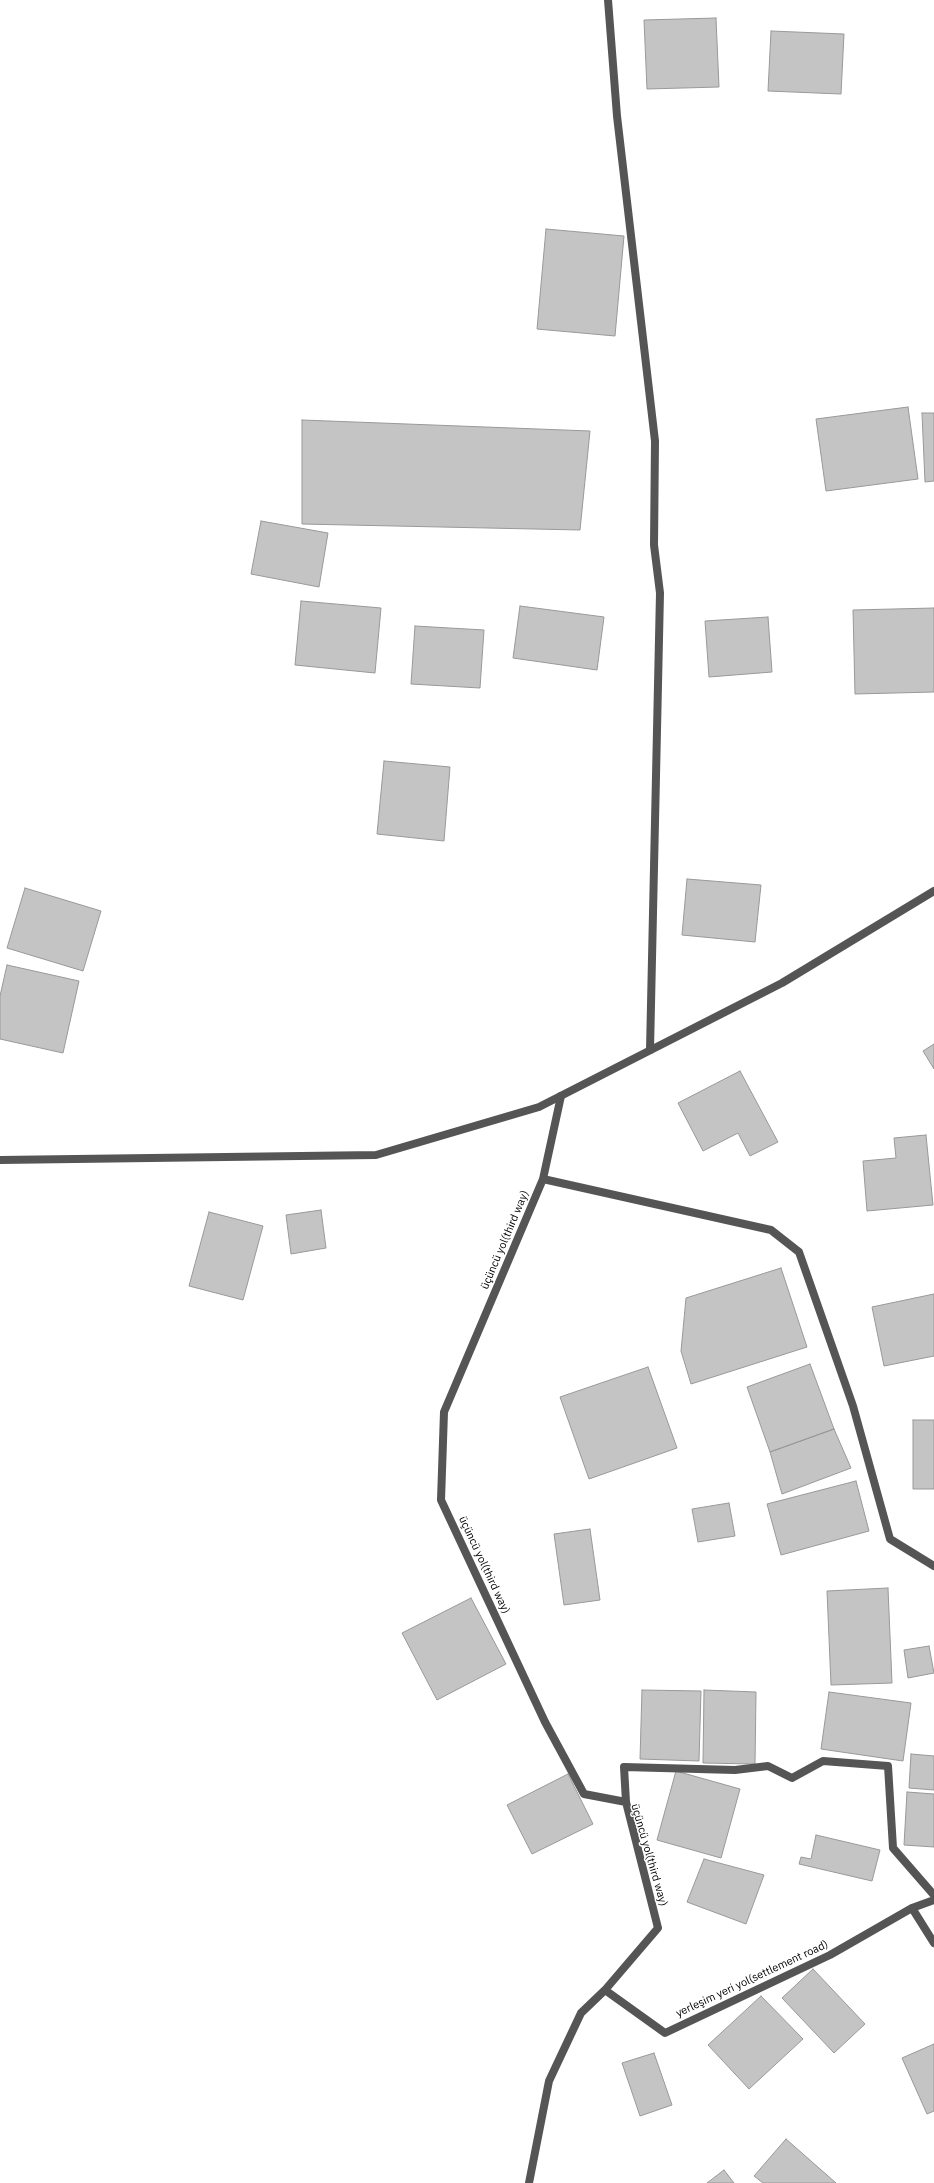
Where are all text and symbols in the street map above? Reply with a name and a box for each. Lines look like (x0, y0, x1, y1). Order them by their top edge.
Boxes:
street label: üçüncü yol(third way) (478, 1189, 532, 1291)
street label: üçüncü yol(third way) (456, 1514, 512, 1616)
street label: üçüncü yol(third way) (628, 1802, 670, 1908)
street label: yerleşim yeri yol(settlement road) (674, 1938, 830, 2020)

